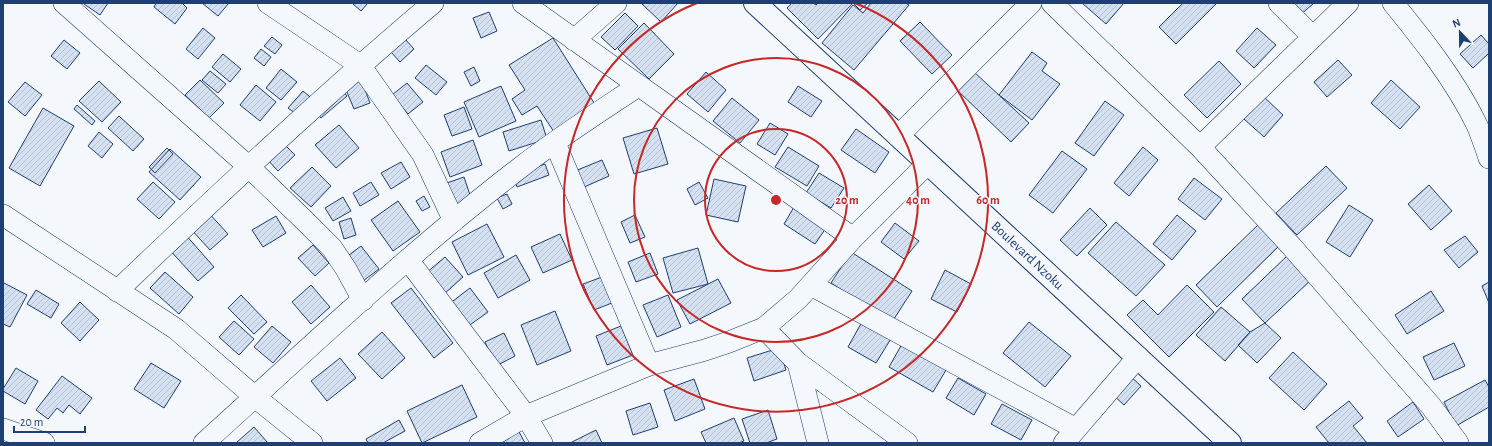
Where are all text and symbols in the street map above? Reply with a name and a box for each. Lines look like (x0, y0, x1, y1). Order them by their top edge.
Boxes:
north arrow (1440, 12, 1480, 52)
text: N (1451, 17, 1462, 30)
centre of rings (769, 193, 783, 207)
text: 20 m (835, 194, 859, 206)
text: 40 m (906, 194, 930, 206)
text: 60 m (976, 194, 1000, 206)
street label: Boulevard Nzoku (989, 219, 1066, 293)
scale bar (14, 408, 85, 434)
text: 20 m (20, 416, 43, 428)

